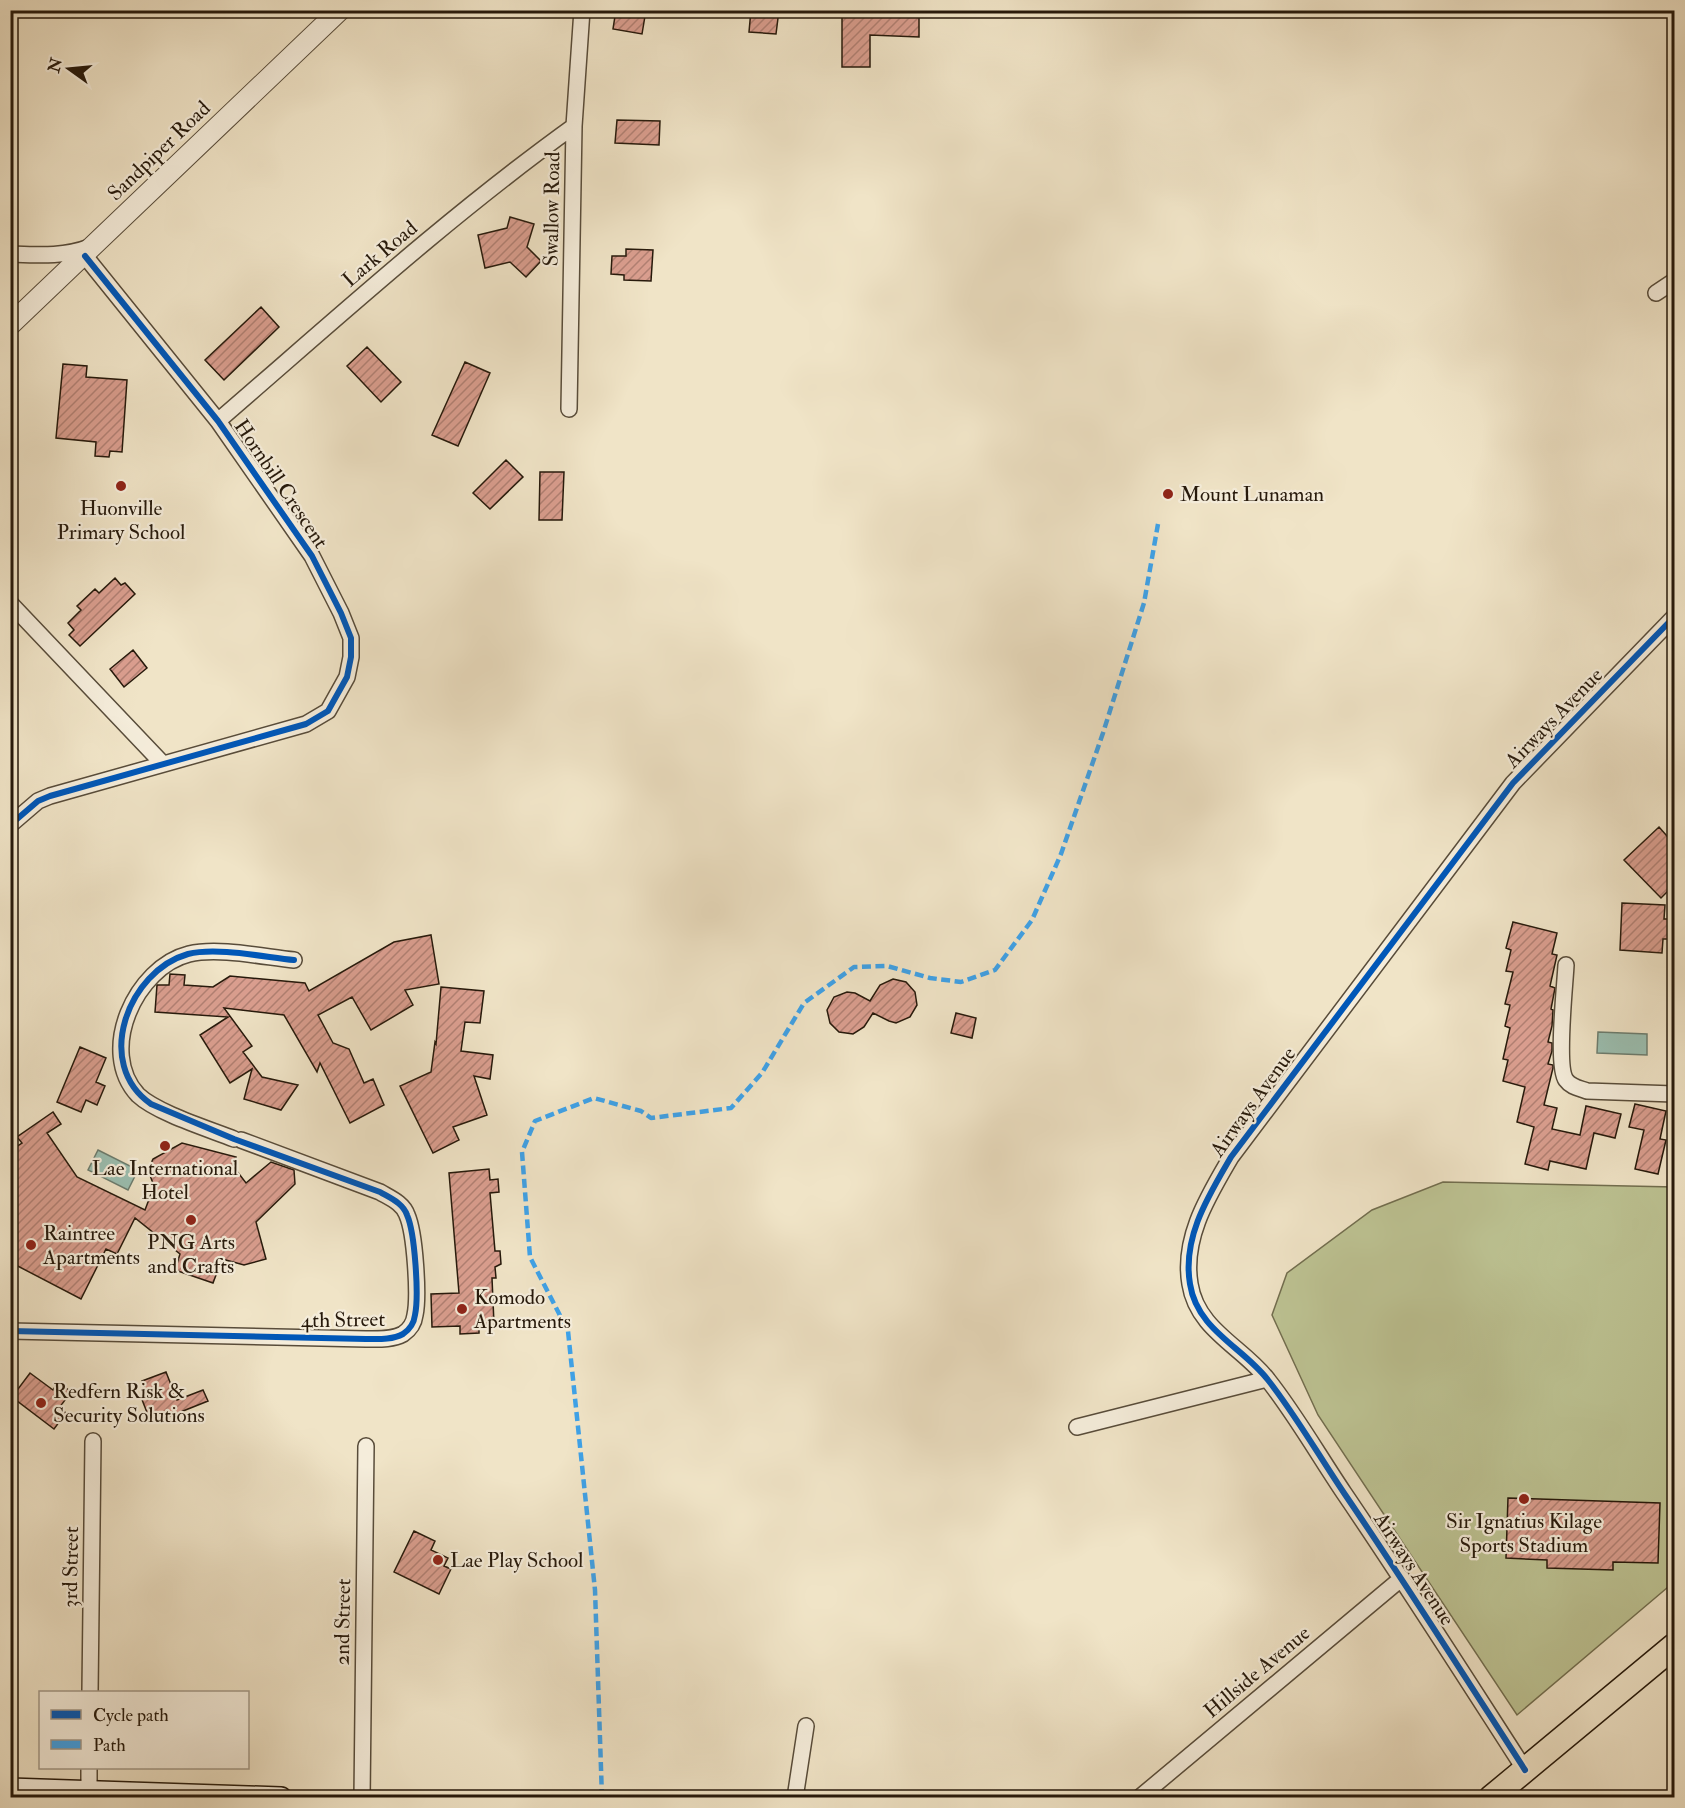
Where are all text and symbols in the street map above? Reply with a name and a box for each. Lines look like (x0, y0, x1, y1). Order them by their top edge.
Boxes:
north arrow (39, 39, 99, 99)
text: N (44, 55, 67, 76)
street label: Sandpiper Road (102, 95, 217, 207)
street label: Swallow Road (537, 151, 567, 267)
street label: Lark Road (337, 214, 424, 293)
street label: Hornbill Crescent (228, 414, 334, 554)
marker: Huonville Primary School (114, 479, 128, 493)
place label: Mount Lunaman (1180, 481, 1324, 508)
marker: Mount Lunaman (1161, 487, 1175, 501)
place label: Huonville Primary School (57, 495, 186, 546)
street label: Airways Avenue (1499, 662, 1609, 775)
street label: Airways Avenue (1203, 1041, 1302, 1163)
marker: Lae International Hotel (158, 1139, 172, 1153)
place label: Lae International Hotel (92, 1155, 239, 1206)
marker: PNG Arts and Crafts (184, 1213, 198, 1227)
place label: Raintree Apartments (42, 1220, 140, 1271)
place label: PNG Arts and Crafts (147, 1229, 235, 1280)
marker: Raintree Apartments (24, 1238, 38, 1252)
place label: Komodo Apartments (473, 1284, 571, 1335)
marker: Komodo Apartments (455, 1302, 469, 1316)
street label: 4th Street (301, 1306, 386, 1334)
place label: Redfern Risk & Security Solutions (53, 1378, 205, 1429)
marker: Redfern Risk & Security Solutions (34, 1396, 48, 1410)
marker: Sir Ignatius Kilage Sports Stadium (1517, 1492, 1531, 1506)
street label: Airways Avenue (1367, 1506, 1461, 1631)
place label: Sir Ignatius Kilage Sports Stadium (1446, 1508, 1602, 1559)
street label: 3rd Street (57, 1526, 85, 1608)
place label: Lae Play School (450, 1547, 584, 1574)
marker: Lae Play School (431, 1553, 445, 1567)
street label: 2nd Street (329, 1578, 357, 1666)
street label: Hillside Avenue (1198, 1620, 1316, 1724)
legend (39, 1691, 249, 1769)
text: Cycle path (93, 1704, 169, 1727)
text: Path (93, 1734, 126, 1757)

